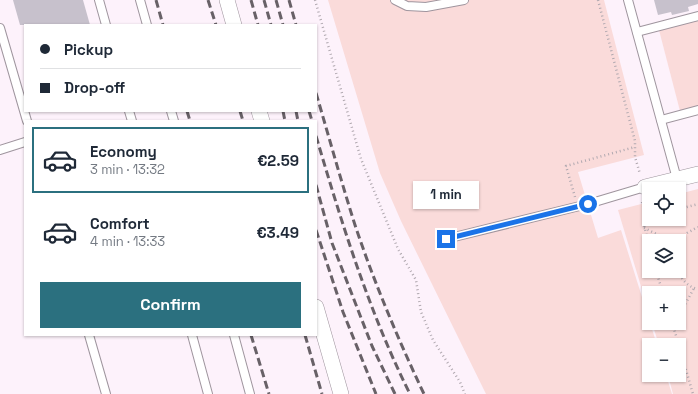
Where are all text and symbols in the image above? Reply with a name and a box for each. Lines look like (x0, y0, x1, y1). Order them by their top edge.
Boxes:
text: Pickup (64, 40, 113, 59)
text: Drop-off (64, 78, 125, 97)
icon: car (42, 142, 78, 178)
text: Economy (90, 142, 157, 161)
text: €2.59 (257, 151, 299, 170)
text: 3 min · 13:32 (90, 161, 165, 178)
callout: 1 min (413, 181, 479, 209)
map controls (642, 182, 686, 382)
button: locate (642, 182, 686, 226)
text: 1 min (430, 186, 462, 203)
route start (579, 195, 597, 213)
icon: car (42, 214, 78, 250)
text: Comfort (90, 214, 150, 233)
text: €3.49 (256, 223, 299, 242)
route end (437, 230, 455, 248)
text: 4 min · 13:33 (90, 233, 165, 250)
button: layers (642, 234, 686, 278)
button: Confirm (40, 282, 301, 328)
button: + (642, 286, 686, 330)
button: − (642, 338, 686, 382)

